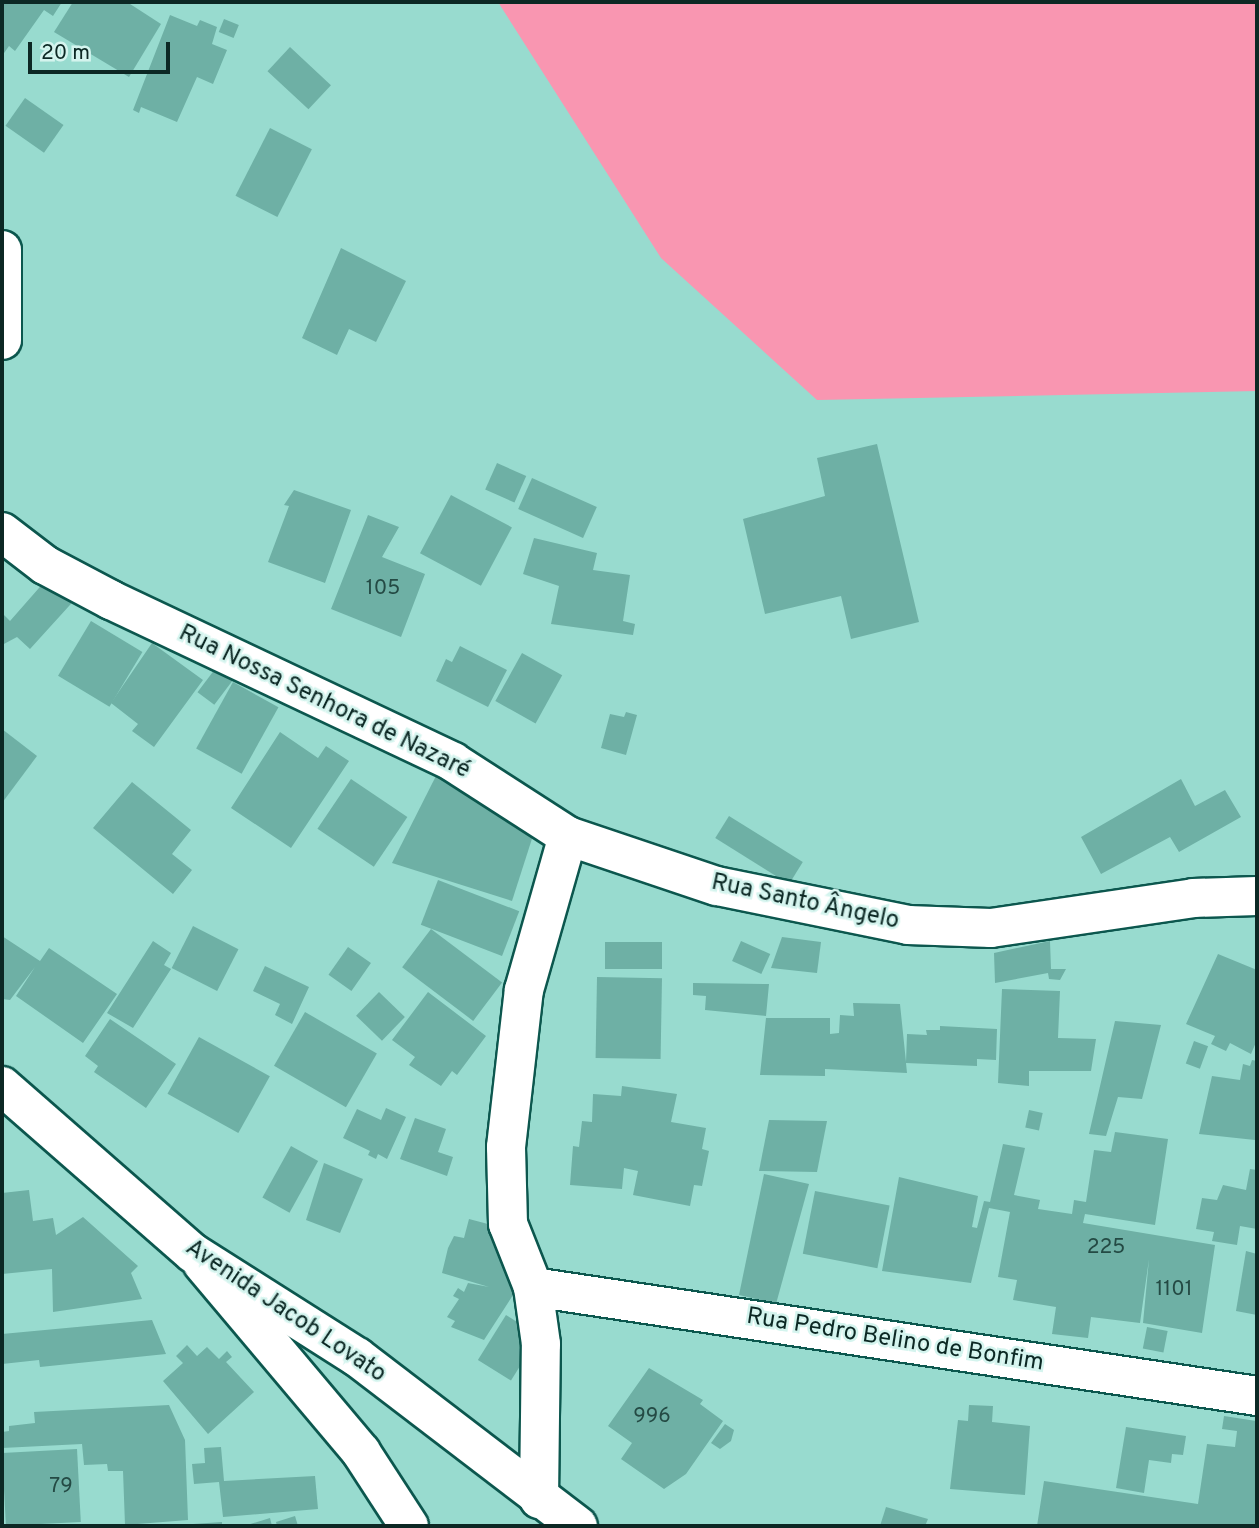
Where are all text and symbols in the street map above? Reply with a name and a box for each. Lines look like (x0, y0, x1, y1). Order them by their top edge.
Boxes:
scale bar (32, 28, 173, 72)
text: 20 m (41, 40, 90, 67)
house number: 105 (366, 576, 400, 602)
street label: Rua Nossa Senhora de Nazaré (174, 620, 474, 786)
street label: Rua Santo Ângelo (708, 869, 902, 937)
street label: Avenida Jacob Lovato (179, 1234, 391, 1390)
house number: 225 (1087, 1235, 1125, 1261)
house number: 1101 (1156, 1277, 1192, 1303)
street label: Rua Pedro Belino de Bonfim (744, 1303, 1046, 1379)
house number: 996 (633, 1404, 671, 1430)
house number: 79 (49, 1474, 73, 1500)

